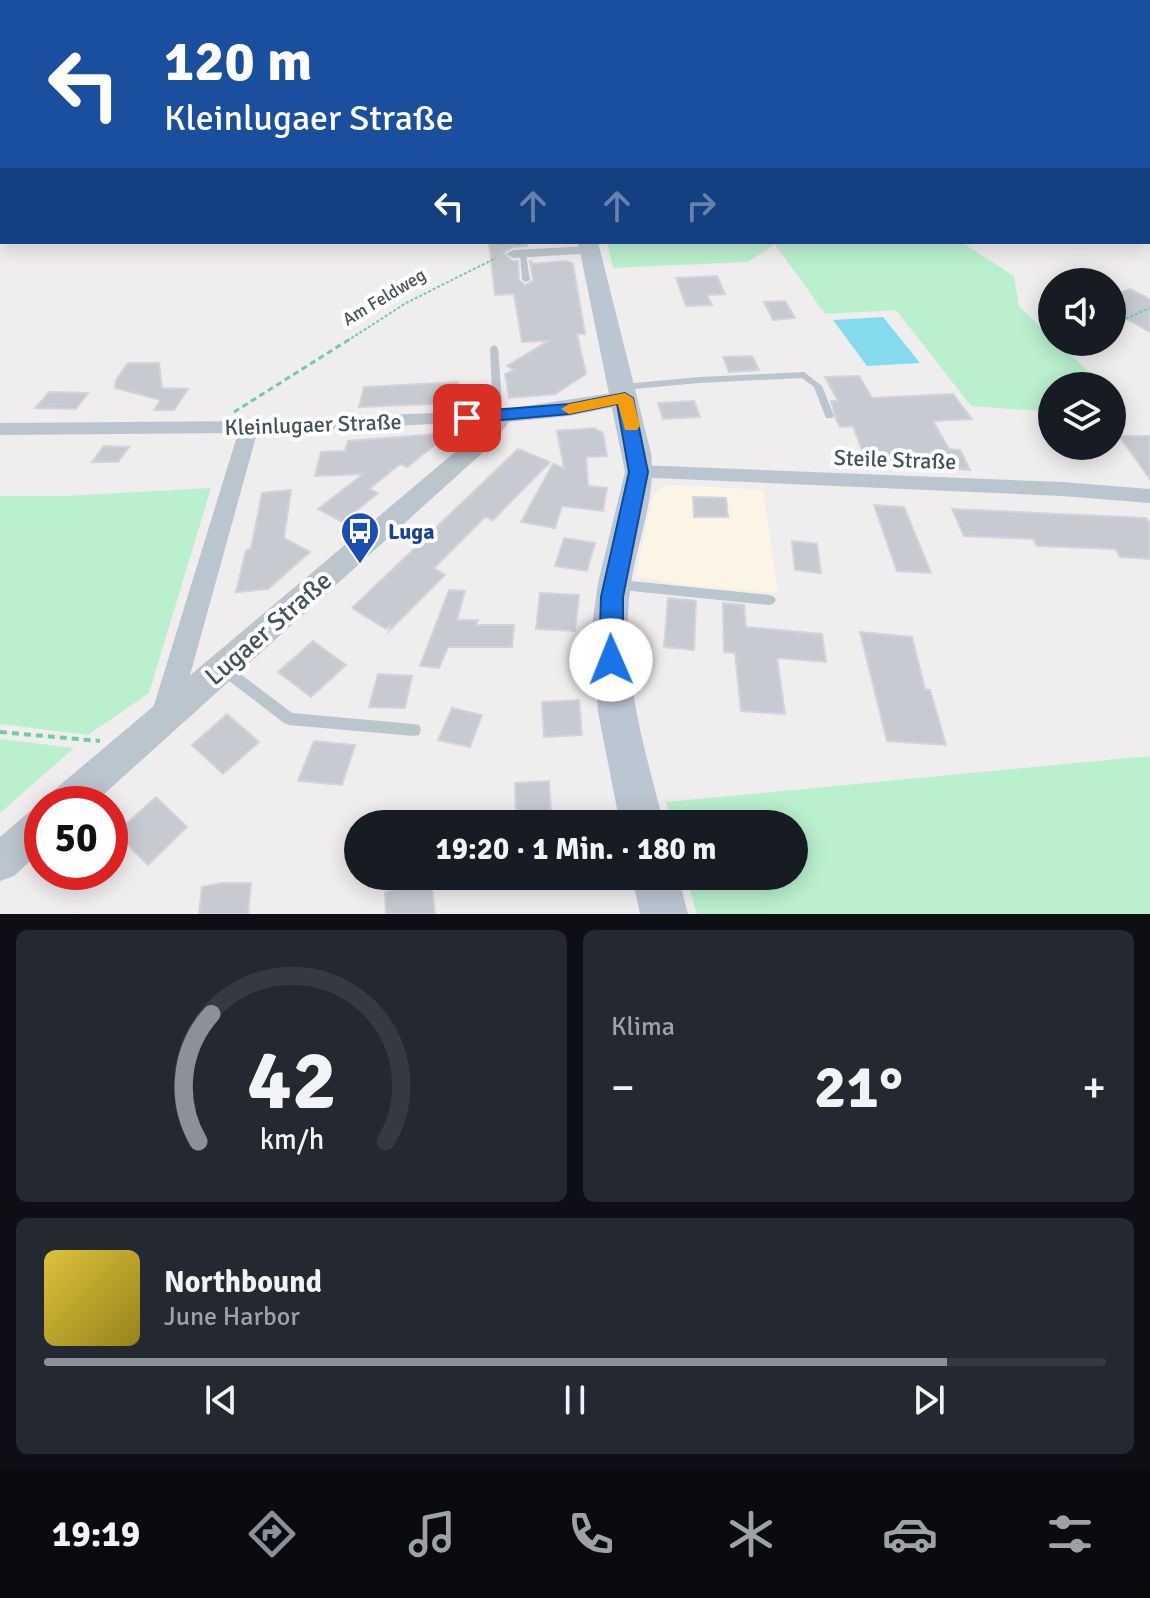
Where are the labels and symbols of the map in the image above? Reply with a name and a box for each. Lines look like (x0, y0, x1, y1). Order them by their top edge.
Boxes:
street label: Am Feldweg (338, 264, 430, 330)
pin (433, 384, 501, 452)
street label: Kleinlugaer Straße (224, 408, 402, 441)
street label: Steile Straße (833, 444, 957, 475)
bus stop icon: Luga (339, 510, 381, 565)
place label: Luga (388, 518, 434, 545)
street label: Lugaer Straße (199, 565, 339, 693)
position arrow (569, 618, 653, 702)
speed limit sign: 50 (24, 786, 128, 890)

